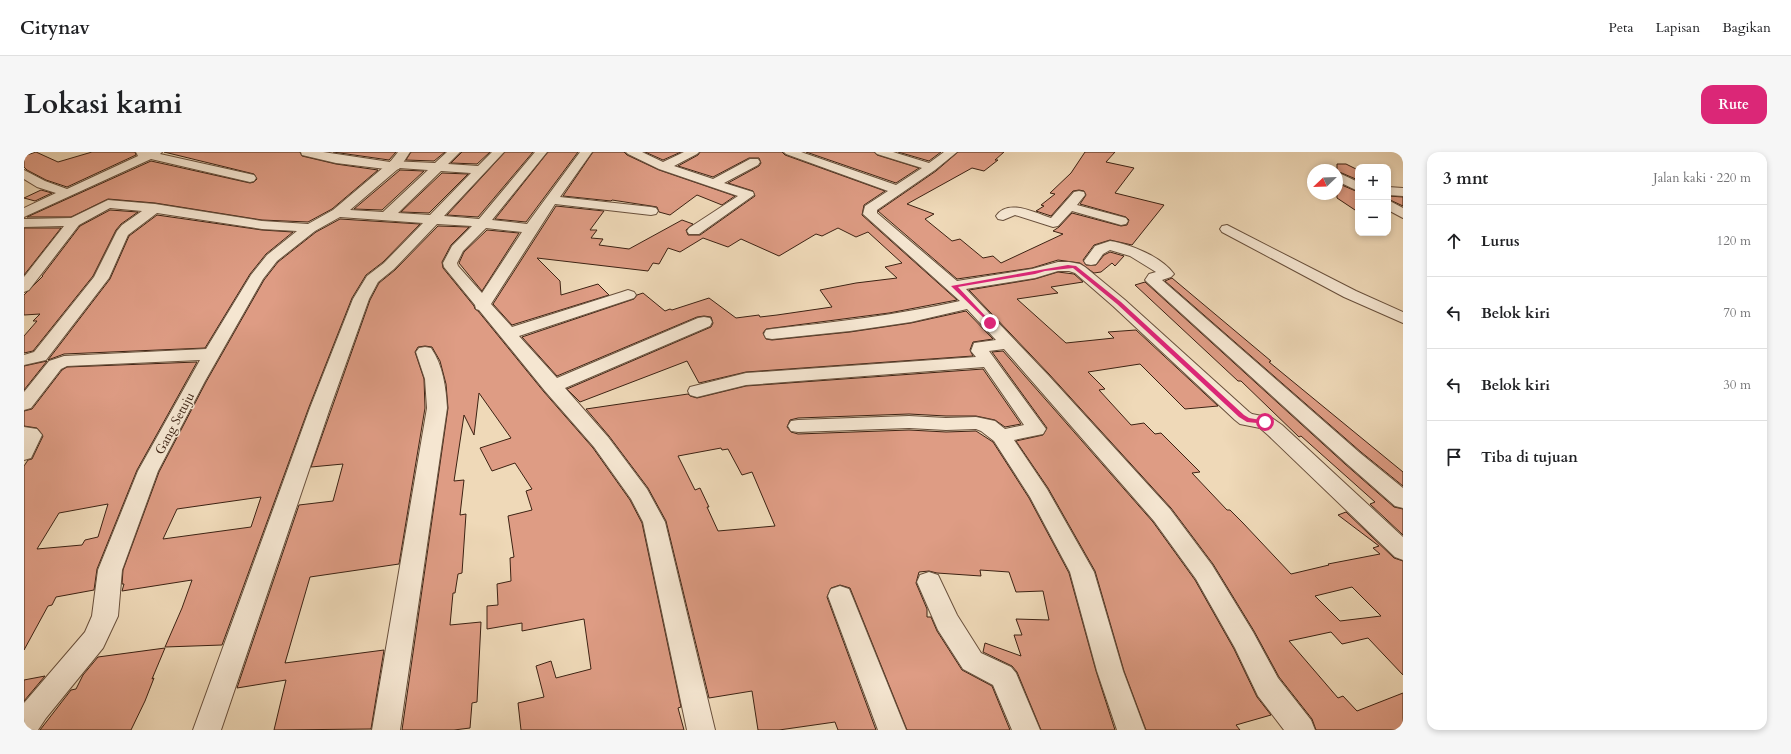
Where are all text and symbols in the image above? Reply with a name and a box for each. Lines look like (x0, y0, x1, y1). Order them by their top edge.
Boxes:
text: Citynav (20, 15, 90, 41)
text: Peta (1608, 18, 1634, 37)
text: Lapisan (1656, 18, 1700, 37)
text: Bagikan (1722, 18, 1771, 37)
text: Lokasi kami (24, 85, 182, 123)
button: Rute (1701, 85, 1767, 124)
north arrow (1307, 164, 1343, 200)
map controls (1355, 164, 1391, 236)
button: + (1355, 164, 1391, 200)
text: 3 mnt (1443, 167, 1488, 190)
text: Jalan kaki · 220 m (1653, 169, 1751, 187)
button: − (1355, 200, 1391, 236)
icon: ahead (1443, 230, 1465, 252)
text: Lurus (1481, 231, 1520, 251)
text: 120 m (1717, 232, 1751, 250)
icon: left (1443, 302, 1465, 324)
text: Belok kiri (1481, 303, 1550, 323)
text: 70 m (1723, 304, 1751, 322)
route end (981, 314, 999, 332)
icon: left (1443, 374, 1465, 396)
text: Belok kiri (1481, 375, 1550, 395)
text: 30 m (1723, 376, 1751, 394)
street label: Gang Setuju (151, 389, 199, 458)
route start (1256, 413, 1274, 431)
icon: arrive (1443, 446, 1465, 468)
text: Tiba di tujuan (1481, 447, 1578, 467)

